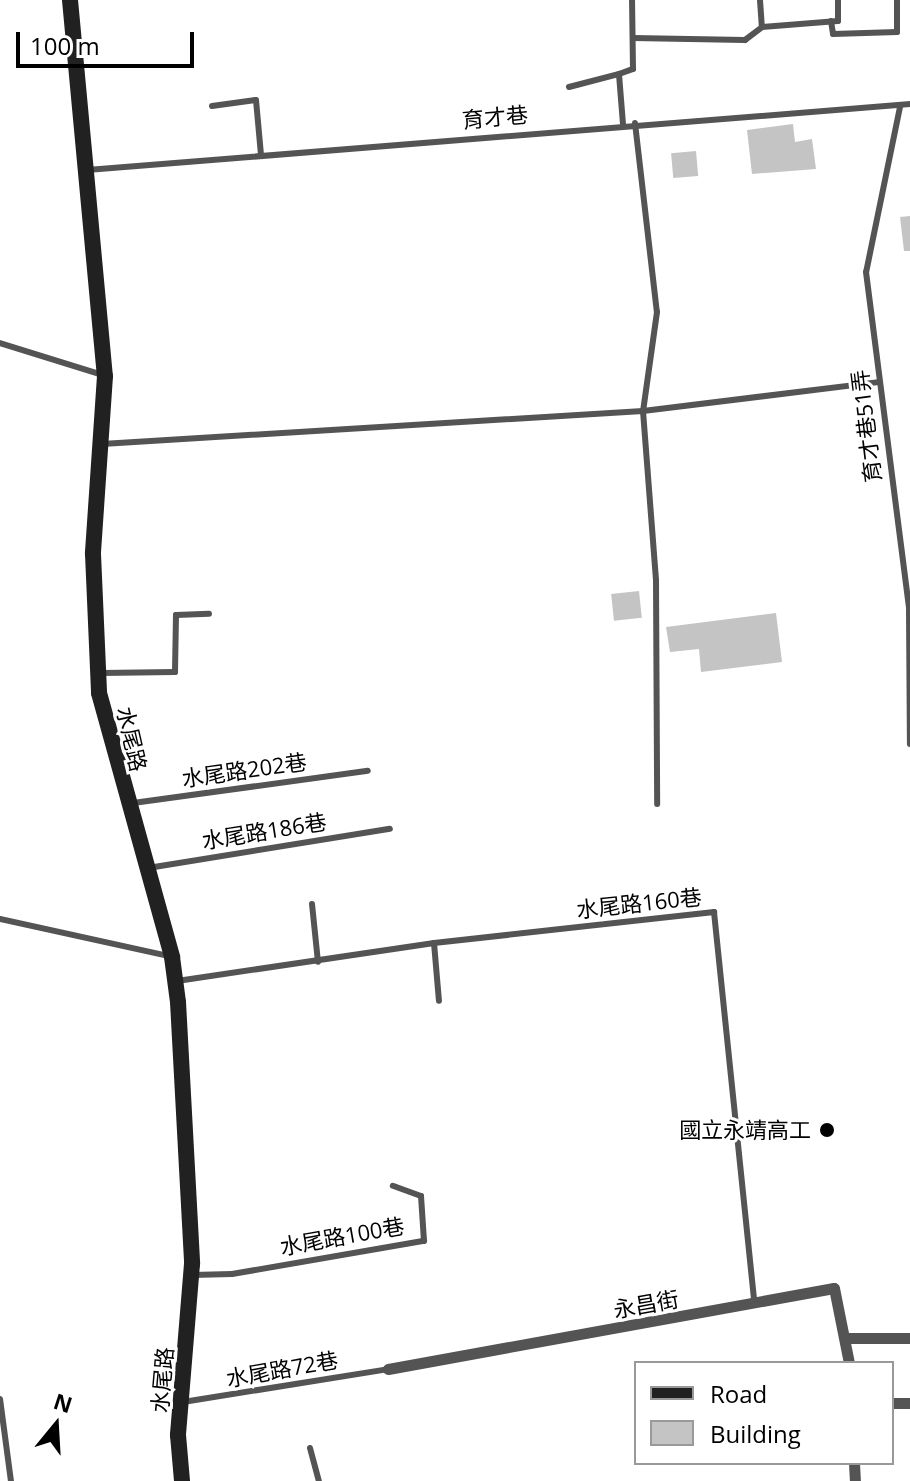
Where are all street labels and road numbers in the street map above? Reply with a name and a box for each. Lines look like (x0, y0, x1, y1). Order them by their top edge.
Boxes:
street label: 育才巷 (461, 101, 529, 133)
street label: 育才巷51弄 (846, 368, 886, 484)
street label: 水尾路 (112, 704, 152, 774)
street label: 水尾路202巷 (180, 748, 308, 792)
street label: 水尾路186巷 (200, 808, 328, 854)
street label: 水尾路160巷 (575, 883, 703, 923)
street label: 水尾路100巷 (278, 1212, 406, 1260)
street label: 永昌街 (611, 1285, 681, 1323)
street label: 水尾路 (146, 1346, 178, 1414)
street label: 水尾路72巷 (224, 1346, 340, 1392)

